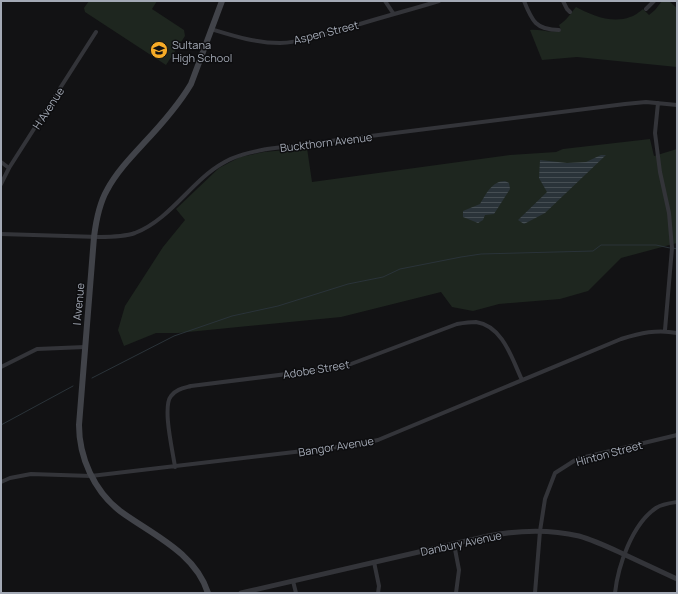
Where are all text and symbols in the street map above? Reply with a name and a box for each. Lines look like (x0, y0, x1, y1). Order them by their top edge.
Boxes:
street label: Aspen Street (292, 17, 360, 47)
place label: Sultana High School (172, 37, 232, 65)
school or university icon: Sultana High School (149, 40, 169, 60)
street label: H Avenue (29, 84, 68, 132)
street label: Buckthorn Avenue (279, 129, 373, 155)
street label: I Avenue (69, 282, 87, 326)
street label: Adobe Street (282, 356, 350, 382)
street label: Bangor Avenue (297, 433, 375, 459)
street label: Hinton Street (574, 437, 644, 469)
street label: Danbury Avenue (419, 527, 504, 559)

